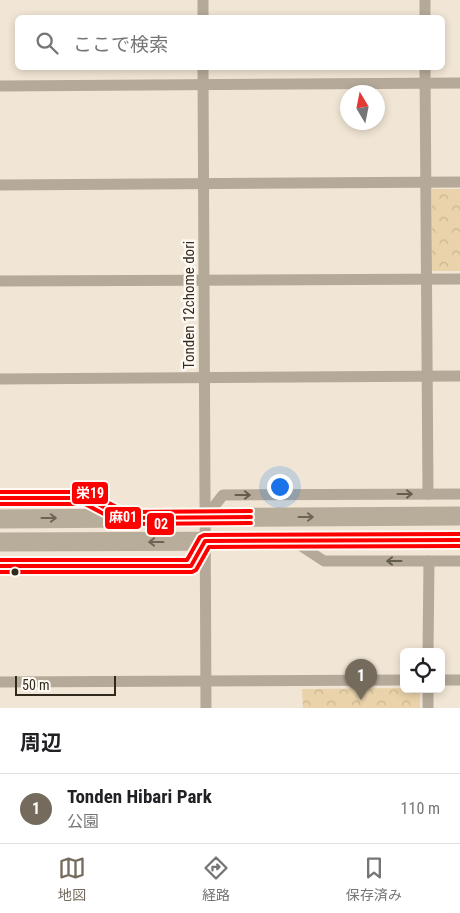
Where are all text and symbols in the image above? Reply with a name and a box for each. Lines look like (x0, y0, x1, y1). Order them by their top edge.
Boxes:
search box (15, 15, 445, 70)
icon: search (33, 29, 61, 57)
text: ここで検索 (73, 33, 168, 56)
north arrow (340, 85, 385, 130)
street label: Tonden 12chome dori (180, 241, 198, 369)
your location (267, 474, 293, 500)
line badge: 栄19 (71, 481, 109, 505)
text: 栄19 (76, 485, 104, 501)
one-way arrow (397, 489, 413, 499)
one-way arrow (234, 490, 251, 500)
line badge: 麻01 (104, 506, 142, 530)
text: 麻01 (109, 509, 137, 525)
line badge: 02 (146, 512, 175, 536)
one-way arrow (298, 512, 314, 522)
one-way arrow (40, 513, 56, 523)
text: 02 (154, 516, 168, 532)
one-way arrow (149, 537, 165, 547)
one-way arrow (386, 556, 402, 566)
unlabelled marker (10, 567, 20, 577)
map controls (400, 648, 445, 693)
button: locate (400, 648, 445, 693)
pin: 1 (345, 659, 377, 700)
scale bar (15, 673, 116, 696)
text: 50 m (22, 677, 50, 693)
text: 周辺 (20, 731, 62, 755)
text: Tonden Hibari Park (67, 785, 212, 808)
text: 1 (32, 799, 40, 818)
text: 110 m (401, 799, 440, 818)
text: 公園 (67, 812, 99, 831)
tab: 地図 (58, 854, 86, 904)
tab: 経路 (202, 854, 230, 904)
tab: 保存済み (346, 854, 402, 904)

